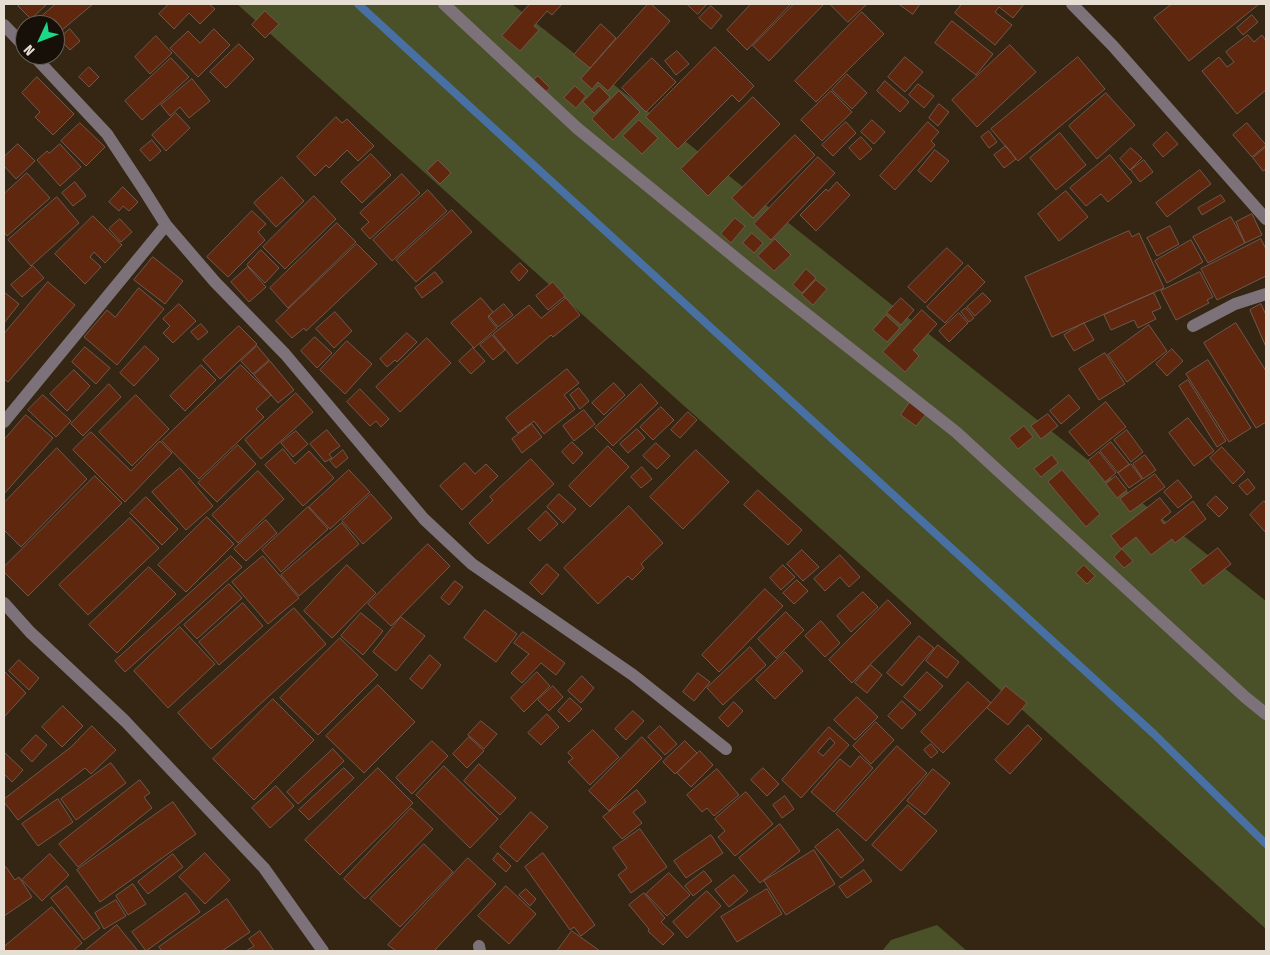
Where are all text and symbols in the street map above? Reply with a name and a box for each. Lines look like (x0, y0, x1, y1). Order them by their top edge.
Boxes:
north arrow (15, 15, 65, 65)
text: N (20, 41, 38, 59)

